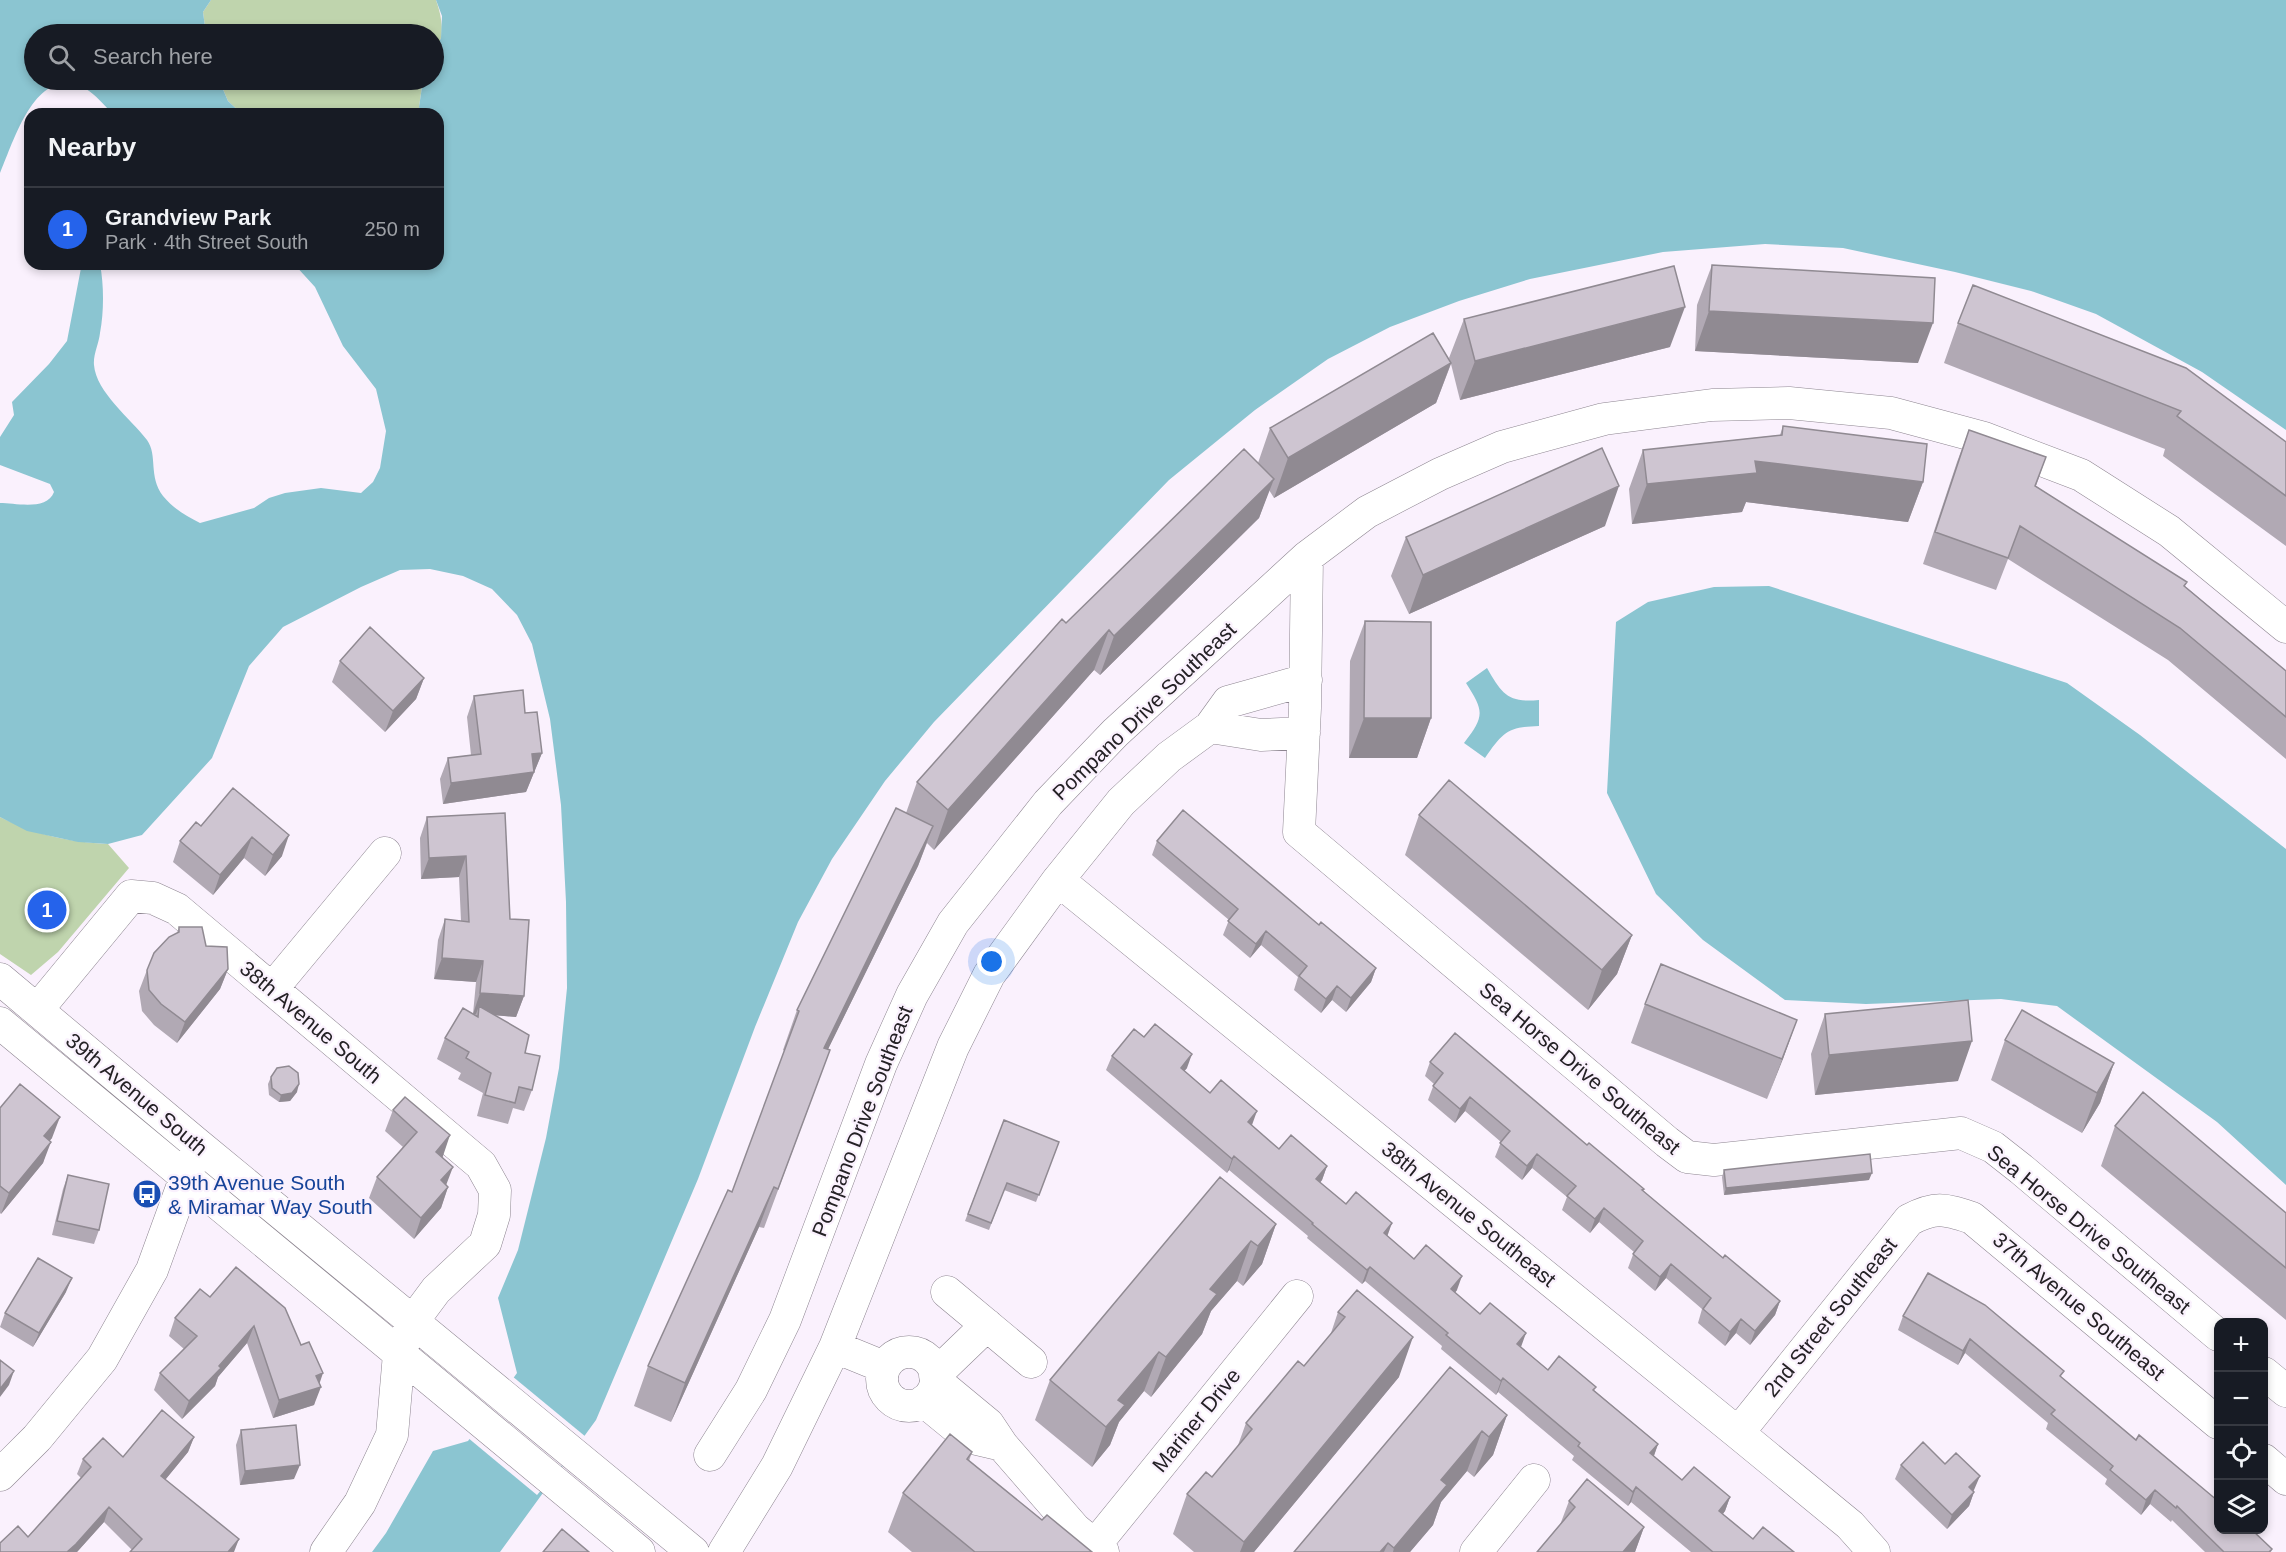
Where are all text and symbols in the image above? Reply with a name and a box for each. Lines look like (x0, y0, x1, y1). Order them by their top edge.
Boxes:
search box (24, 24, 444, 90)
icon: search (45, 41, 78, 74)
text: Search here (93, 44, 213, 69)
text: Nearby (48, 132, 136, 162)
text: Grandview Park (105, 205, 271, 230)
text: 1 (62, 218, 73, 240)
text: 250 m (364, 218, 420, 240)
text: Park · 4th Street South (105, 231, 308, 253)
street label: Pompano Drive Southeast (1048, 617, 1240, 804)
pin: 1 (28, 888, 66, 932)
your location (977, 947, 1006, 976)
street label: 38th Avenue South (236, 956, 386, 1088)
street label: Sea Horse Drive Southeast (1475, 977, 1685, 1159)
street label: Pompano Drive Southeast (807, 1002, 917, 1240)
street label: 39th Avenue South (62, 1028, 212, 1160)
street label: 38th Avenue Southeast (1378, 1137, 1561, 1291)
street label: Sea Horse Drive Southeast (1983, 1140, 2195, 1318)
place label: 39th Avenue South & Miramar Way South (168, 1171, 373, 1218)
bus stop icon: 39th Avenue South & Miramar Way South (131, 1178, 163, 1210)
street label: 37th Avenue Southeast (1989, 1228, 2170, 1385)
street label: 2nd Street Southeast (1759, 1233, 1901, 1401)
map controls (2214, 1318, 2268, 1534)
button: + (2214, 1318, 2268, 1372)
street label: Mariner Drive (1147, 1364, 1245, 1476)
button: − (2214, 1372, 2268, 1426)
button: locate (2214, 1426, 2268, 1480)
button: layers (2214, 1480, 2268, 1534)

